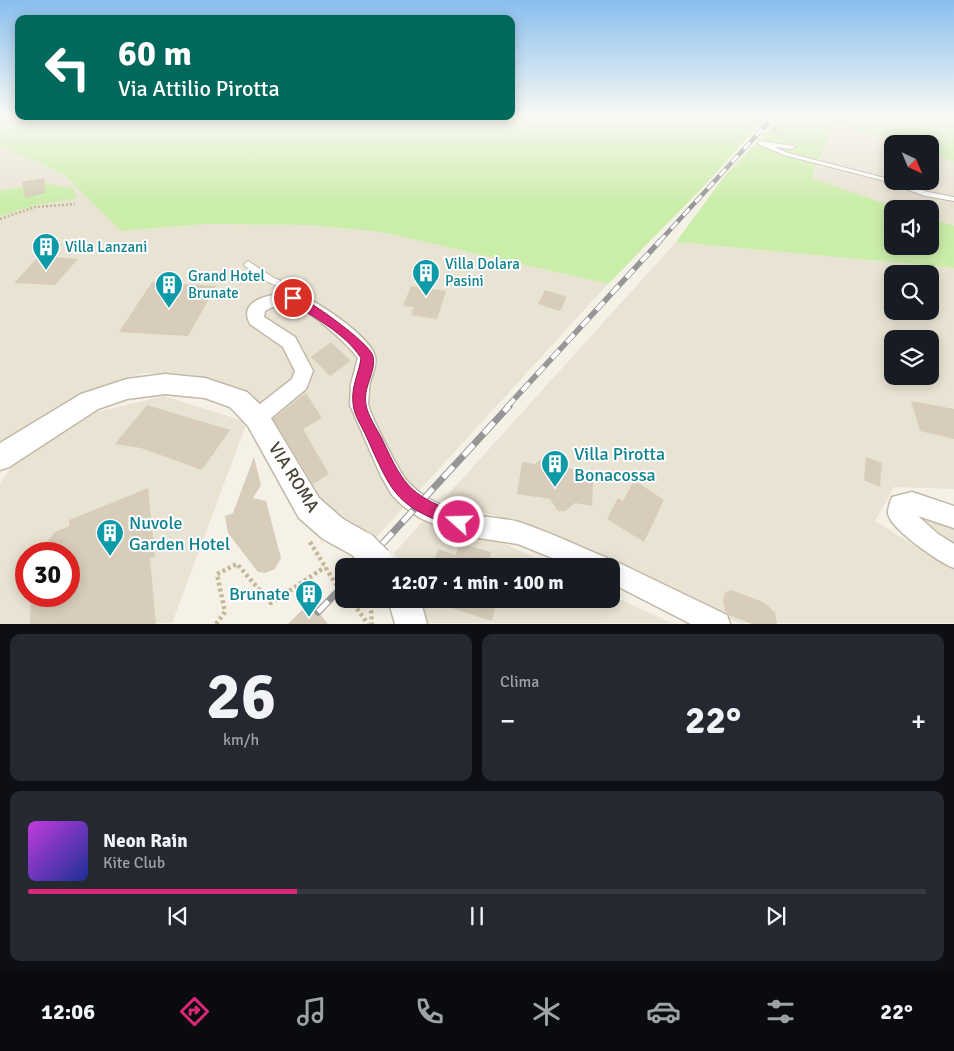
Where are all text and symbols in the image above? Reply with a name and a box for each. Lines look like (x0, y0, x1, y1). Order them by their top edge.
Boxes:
text: 60 m (118, 32, 192, 75)
icon: left (35, 35, 100, 100)
text: Via Attilio Pirotta (118, 75, 280, 102)
north arrow (884, 135, 939, 190)
map controls (884, 135, 939, 385)
button: sound (884, 200, 939, 255)
building icon: Villa Lanzani (31, 232, 61, 271)
place label: Villa Lanzani (65, 238, 147, 256)
place label: Villa Dolara Pasini (445, 255, 520, 290)
building icon: Villa Dolara Pasini (411, 258, 441, 297)
button: search (884, 265, 939, 320)
place label: Grand Hotel Brunate (188, 267, 265, 302)
building icon: Grand Hotel Brunate (154, 270, 184, 309)
pin (272, 277, 314, 319)
icon: arrive (279, 284, 307, 312)
button: layers (884, 330, 939, 385)
street label: VIA ROMA (264, 438, 324, 516)
place label: Villa Pirotta Bonacossa (574, 443, 665, 486)
building icon: Villa Pirotta Bonacossa (540, 449, 570, 488)
position arrow (432, 495, 484, 547)
place label: Nuvole Garden Hotel (129, 512, 230, 555)
building icon: Nuvole Garden Hotel (95, 518, 125, 557)
speed limit sign: 30 (15, 542, 80, 607)
text: 12:07 · 1 min · 100 m (391, 571, 564, 595)
building icon: Brunate (294, 579, 324, 618)
place label: Brunate (229, 583, 290, 605)
text: 26 (206, 657, 276, 737)
text: Clima (500, 672, 539, 692)
text: 22° (685, 697, 741, 744)
text: − (500, 704, 515, 738)
text: + (911, 704, 926, 738)
text: km/h (223, 730, 259, 750)
text: Neon Rain (103, 829, 188, 853)
text: Kite Club (103, 853, 165, 873)
icon: previous (164, 902, 192, 930)
icon: pause (463, 902, 491, 930)
icon: next (762, 902, 790, 930)
icon: directions (177, 994, 212, 1029)
icon: music (294, 994, 329, 1029)
icon: phone (412, 994, 447, 1029)
icon: climate (529, 994, 564, 1029)
icon: car (646, 994, 681, 1029)
icon: filters (763, 994, 798, 1029)
text: 12:06 (41, 998, 95, 1025)
text: 22° (880, 998, 913, 1025)

